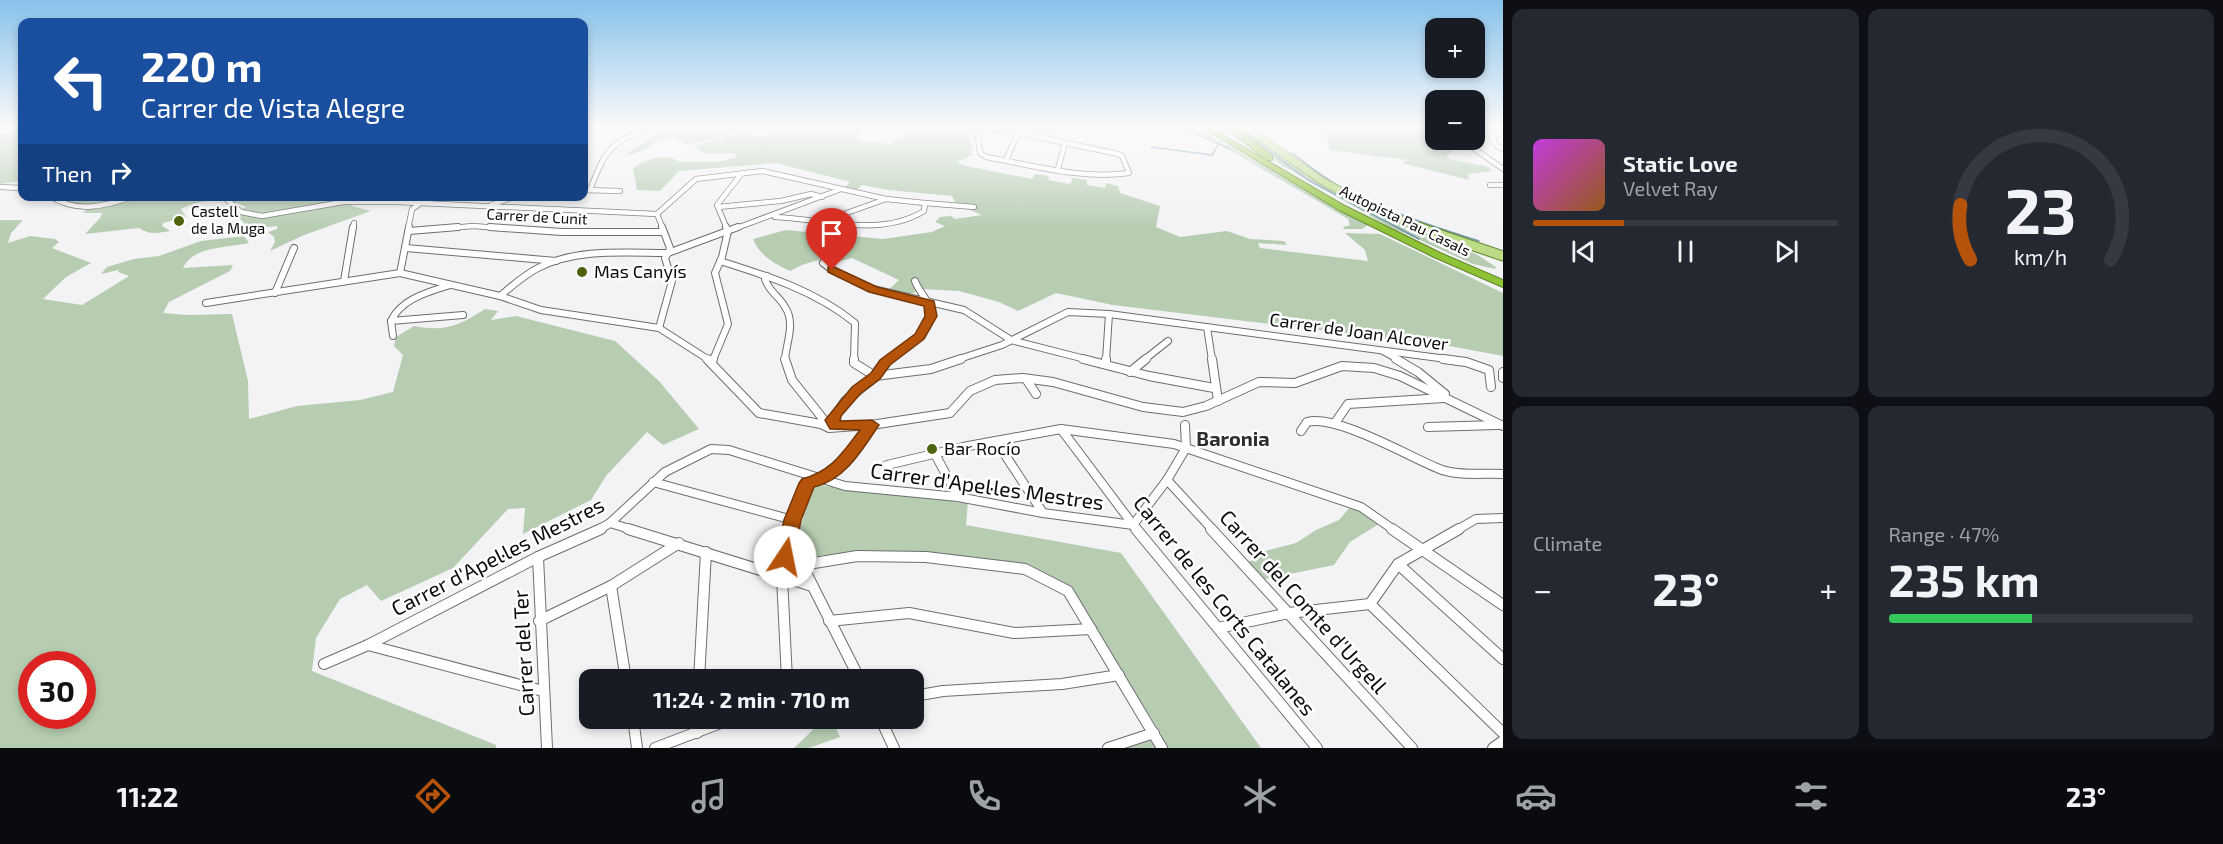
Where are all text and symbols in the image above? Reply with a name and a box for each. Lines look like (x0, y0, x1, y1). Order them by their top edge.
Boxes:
map controls (1425, 18, 1485, 150)
button: + (1425, 18, 1485, 78)
text: 220 m (141, 40, 262, 90)
icon: left (42, 42, 120, 120)
button: − (1425, 90, 1485, 150)
text: Carrer de Vista Alegre (141, 91, 405, 123)
text: Static Love (1623, 150, 1738, 176)
icon: right (104, 156, 137, 189)
text: Then (42, 160, 92, 186)
text: 23 (2005, 172, 2077, 247)
text: Velvet Ray (1623, 176, 1718, 200)
street label: Autopista Pau Casals (1337, 181, 1474, 260)
place label: Castell de la Muga (191, 202, 265, 237)
street label: Carrer de Cunit (486, 204, 588, 228)
pin (806, 208, 857, 270)
marker: Castell de la Muga (172, 214, 186, 228)
icon: arrive (815, 217, 848, 250)
icon: previous (1567, 235, 1600, 268)
icon: pause (1669, 235, 1702, 268)
icon: next (1770, 235, 1803, 268)
text: km/h (2014, 245, 2067, 270)
place label: Mas Canyís (594, 260, 687, 282)
marker: Mas Canyís (575, 265, 589, 279)
street label: Carrer de Joan Alcover (1268, 308, 1450, 354)
district label: Baronia (1196, 426, 1270, 450)
place label: Bar Rocío (944, 437, 1021, 459)
marker: Bar Rocío (925, 442, 939, 456)
street label: Carrer d'Apel·les Mestres (869, 457, 1106, 514)
street label: Carrer de les Corts Catalanes (1129, 490, 1322, 720)
street label: Carrer d'Apel·les Mestres (387, 491, 608, 620)
street label: Carrer del Comte d'Urgell (1215, 504, 1394, 698)
text: Range · 47% (1889, 522, 1999, 546)
position arrow (753, 525, 817, 589)
text: Climate (1533, 531, 1602, 555)
text: 235 km (1889, 552, 2040, 606)
text: 23° (1652, 561, 1719, 615)
text: − (1533, 569, 1552, 609)
text: + (1819, 569, 1837, 609)
street label: Carrer del Ter (507, 589, 538, 717)
speed limit sign: 30 (18, 651, 96, 729)
text: 11:24 · 2 min · 710 m (653, 686, 850, 712)
icon: directions (412, 775, 454, 817)
icon: music (688, 775, 730, 817)
icon: phone (963, 775, 1005, 817)
icon: climate (1239, 775, 1281, 817)
icon: car (1515, 775, 1557, 817)
icon: filters (1790, 775, 1832, 817)
text: 11:22 (117, 780, 178, 812)
text: 23° (2066, 780, 2106, 812)

